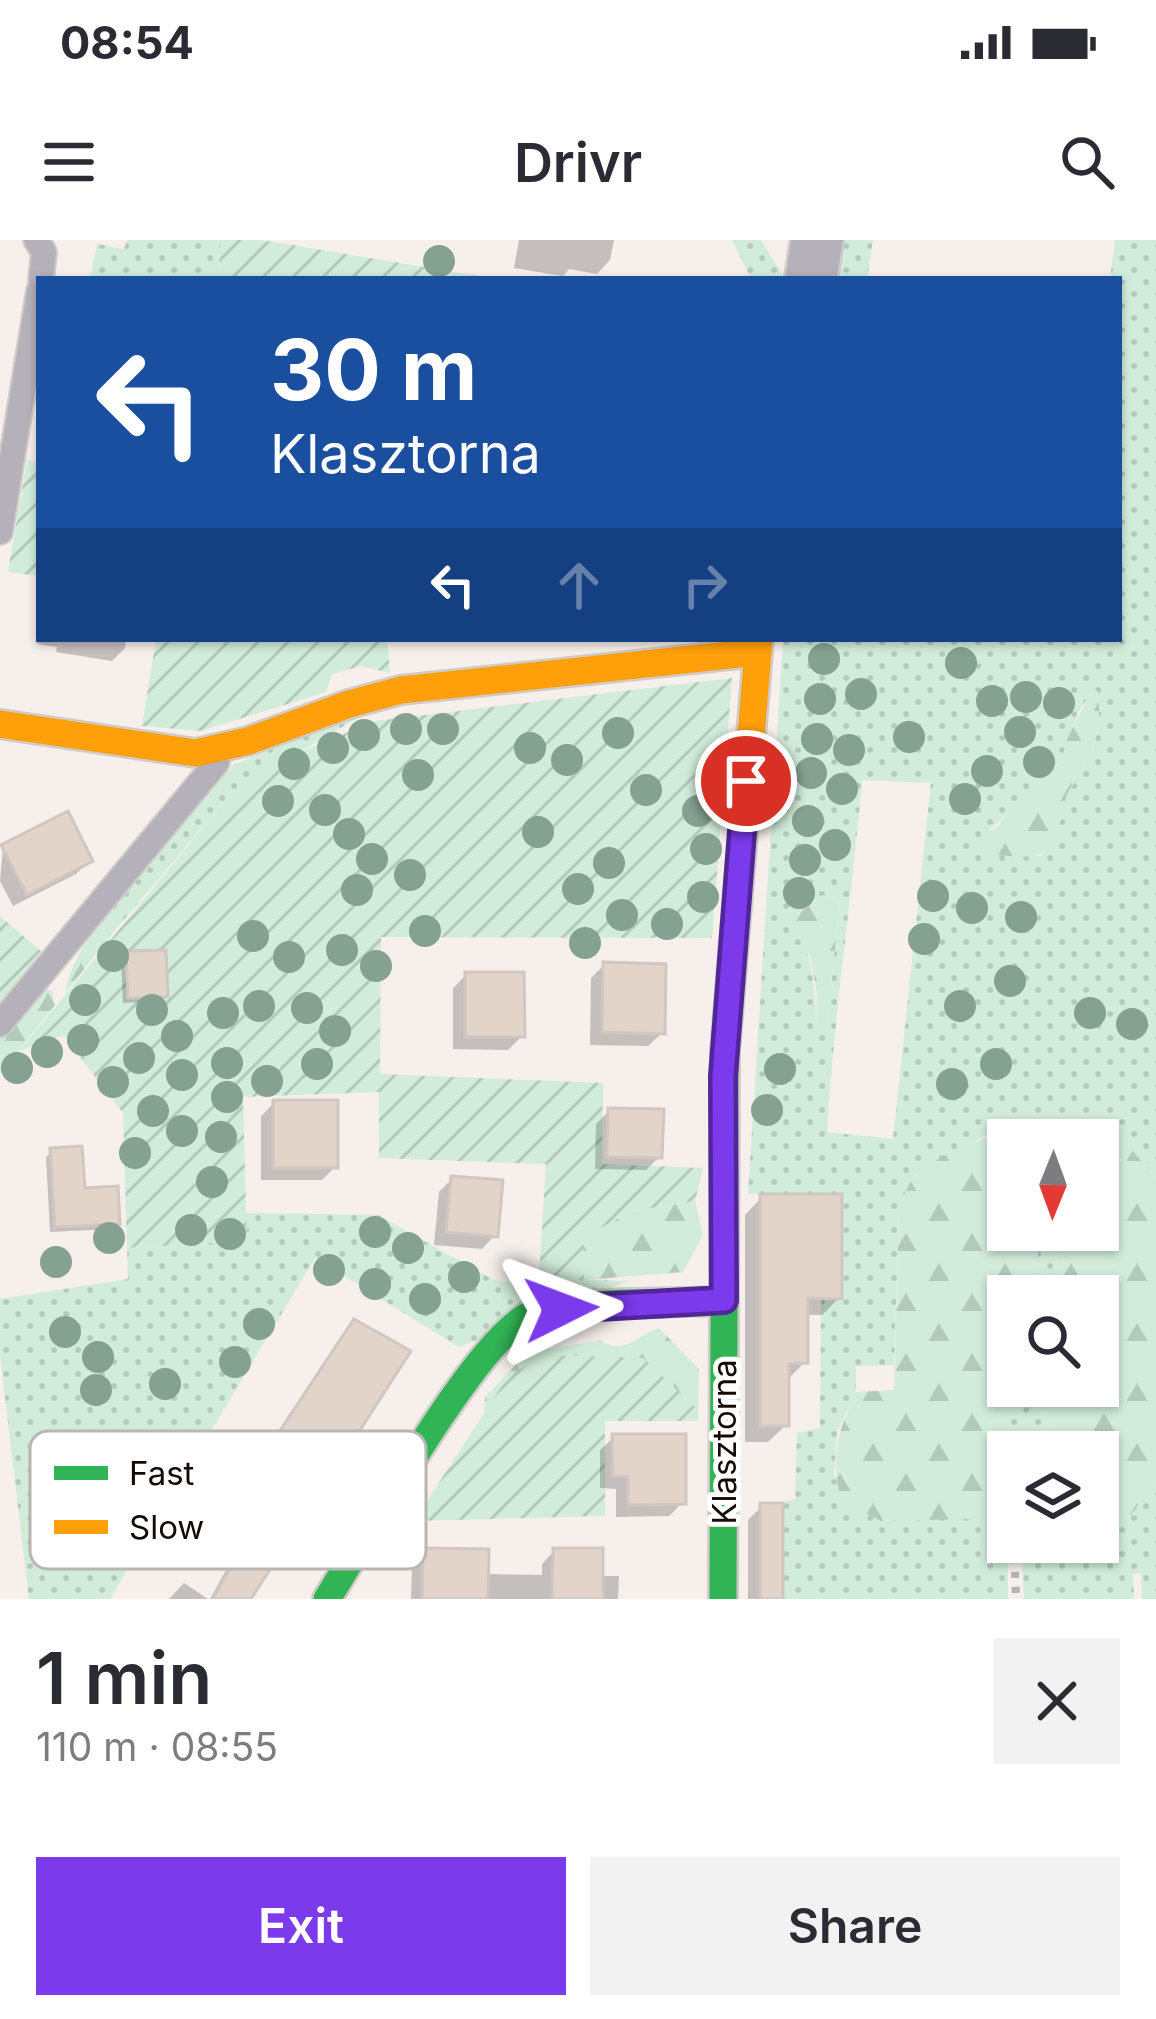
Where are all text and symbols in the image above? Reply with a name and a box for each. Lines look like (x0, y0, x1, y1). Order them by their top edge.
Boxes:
text: 08:54 (60, 15, 194, 70)
icon: menu (36, 129, 102, 195)
icon: search (1054, 129, 1120, 195)
text: Drivr (514, 130, 642, 195)
text: 30 m (270, 319, 477, 420)
icon: left (72, 324, 228, 480)
text: Klasztorna (270, 421, 541, 486)
icon: left (420, 552, 486, 618)
icon: ahead (546, 552, 612, 618)
icon: right (672, 552, 738, 618)
pin (695, 730, 797, 832)
icon: arrive (713, 748, 779, 814)
north arrow (987, 1119, 1119, 1251)
map controls (987, 1119, 1119, 1563)
position arrow (498, 1246, 624, 1372)
button: search (987, 1275, 1119, 1407)
street label: Klasztorna (704, 1359, 744, 1525)
legend (30, 1431, 426, 1569)
button: layers (987, 1431, 1119, 1563)
text: Fast (129, 1453, 195, 1493)
text: Slow (129, 1507, 204, 1547)
text: 1 min (36, 1634, 212, 1721)
button: close (994, 1638, 1120, 1764)
text: 110 m · 08:55 (36, 1723, 278, 1770)
button: Exit (36, 1857, 566, 1995)
button: Share (590, 1857, 1120, 1995)

